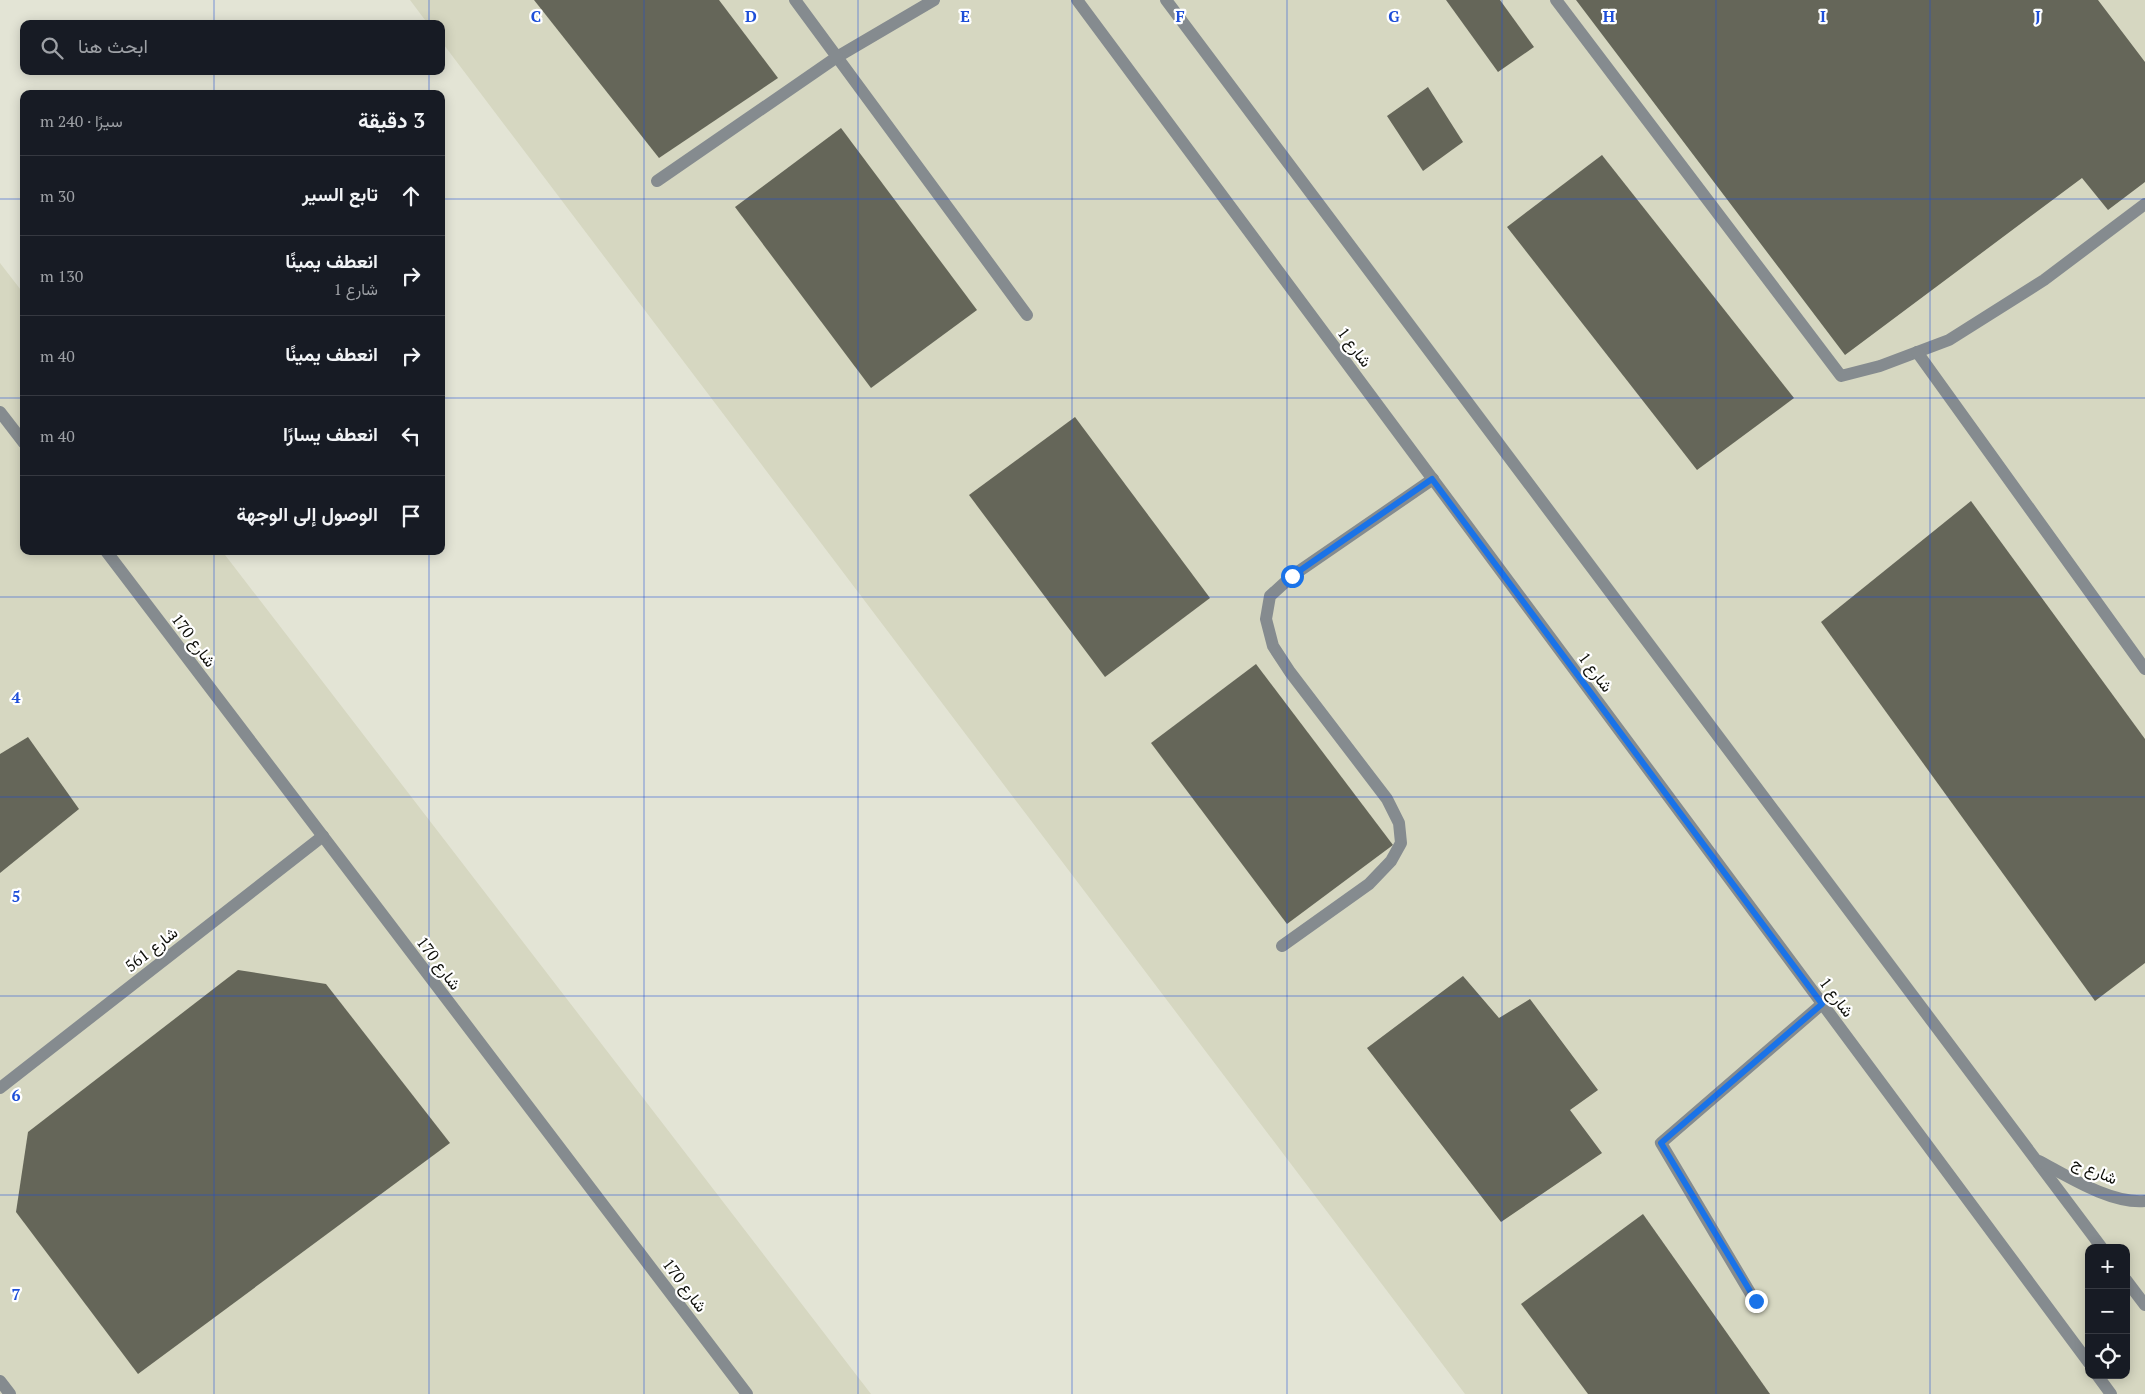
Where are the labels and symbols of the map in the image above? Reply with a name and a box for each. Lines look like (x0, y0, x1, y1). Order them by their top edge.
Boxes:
text: C (531, 5, 541, 27)
text: D (745, 5, 757, 27)
text: E (960, 5, 970, 27)
text: F (1175, 5, 1185, 27)
text: G (1388, 5, 1400, 27)
text: H (1603, 5, 1615, 27)
text: I (1820, 5, 1826, 27)
text: J (2035, 5, 2041, 27)
street label: شارع 1 (1332, 323, 1377, 372)
route start (1281, 565, 1304, 588)
street label: شارع 170 (166, 609, 221, 672)
street label: شارع 1 (1573, 648, 1618, 697)
text: 4 (11, 686, 21, 708)
text: 5 (11, 885, 21, 907)
street label: شارع 561 (120, 921, 183, 977)
street label: شارع 170 (411, 932, 466, 995)
street label: شارع 1 (1814, 973, 1859, 1022)
text: 6 (11, 1084, 21, 1106)
street label: شارع ج (2069, 1151, 2121, 1190)
street label: شارع 170 (657, 1254, 712, 1317)
text: 7 (11, 1283, 21, 1305)
route end (1745, 1290, 1768, 1313)

